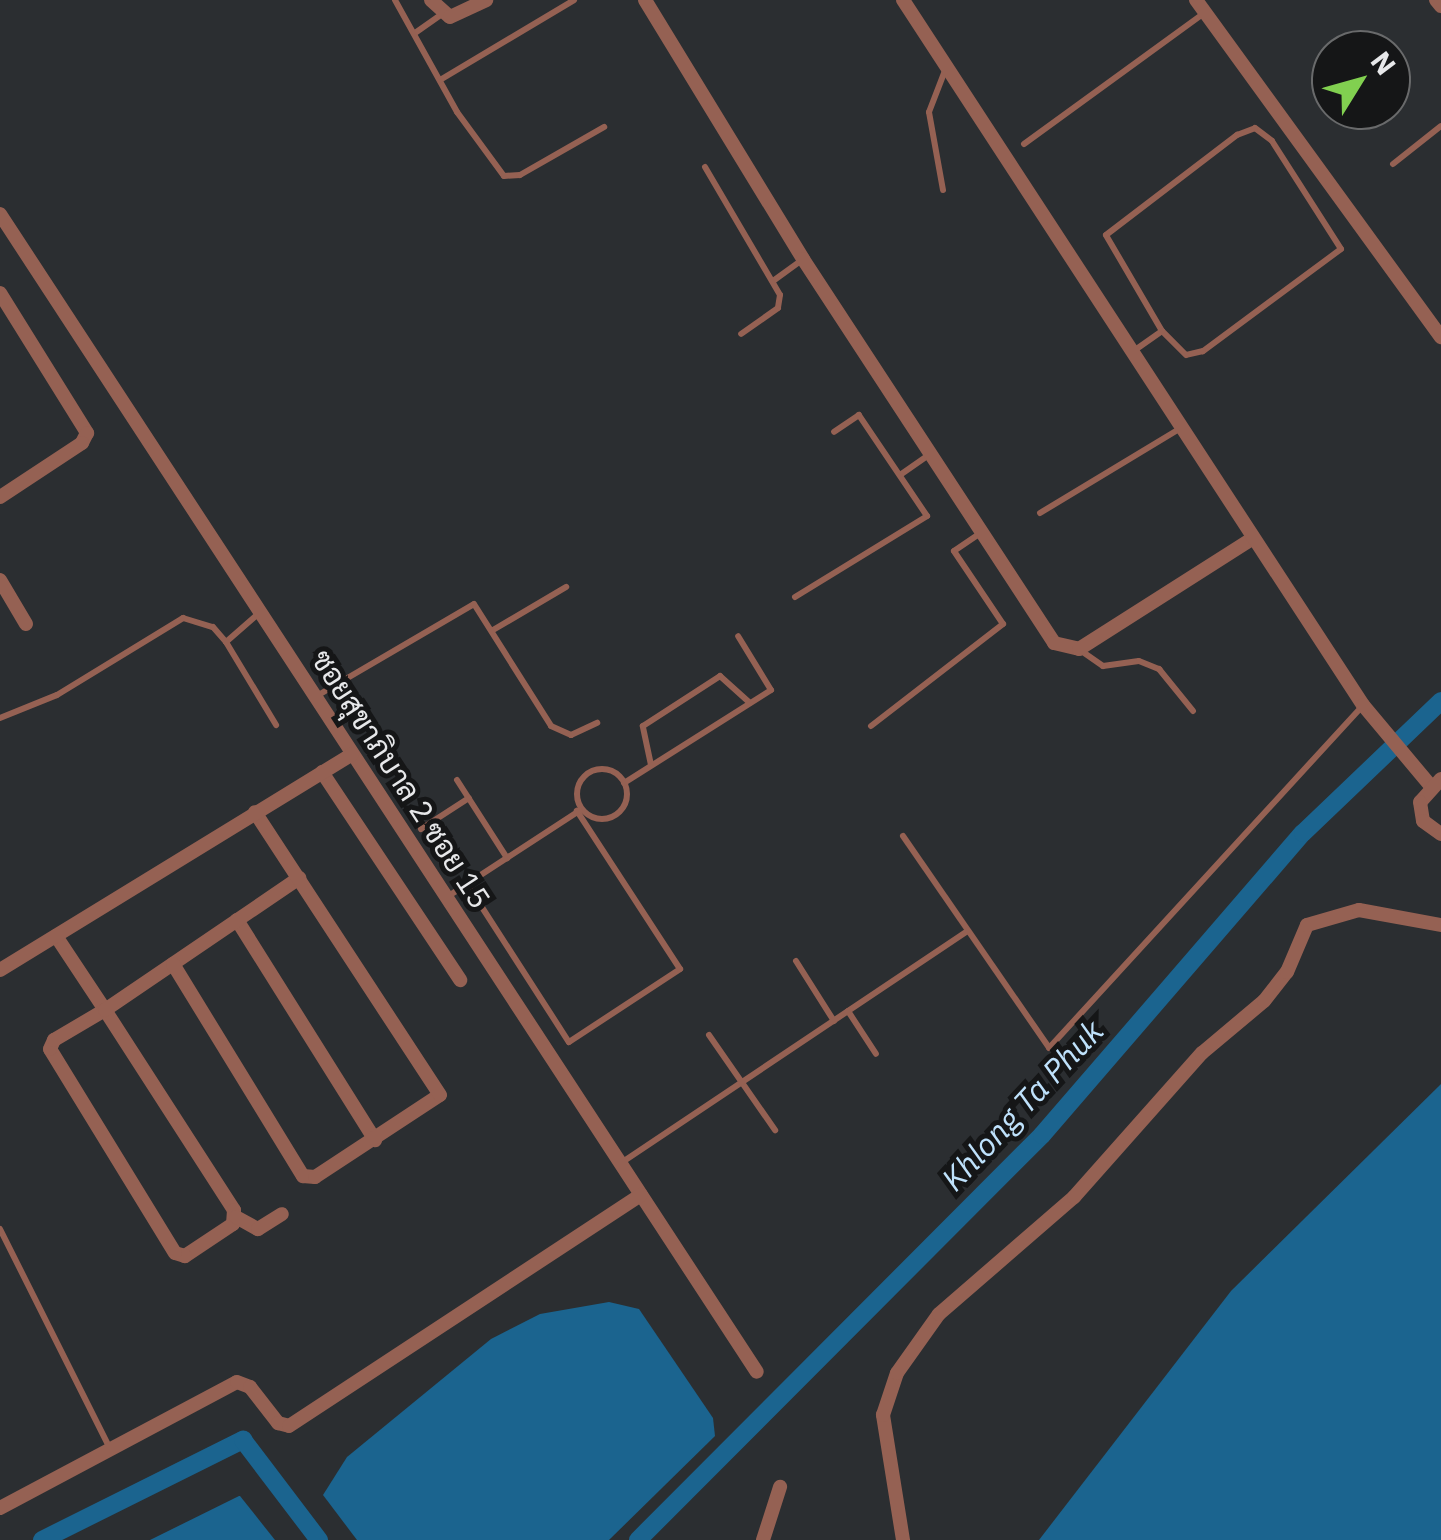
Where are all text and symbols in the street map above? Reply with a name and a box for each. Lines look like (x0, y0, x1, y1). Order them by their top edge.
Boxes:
north arrow (1311, 30, 1411, 130)
text: N (1363, 44, 1405, 82)
street label: ซอยสุขาภิบาล 2 ซอย 15 (304, 643, 498, 915)
water label: Khlong Ta Phuk (933, 1012, 1111, 1198)

